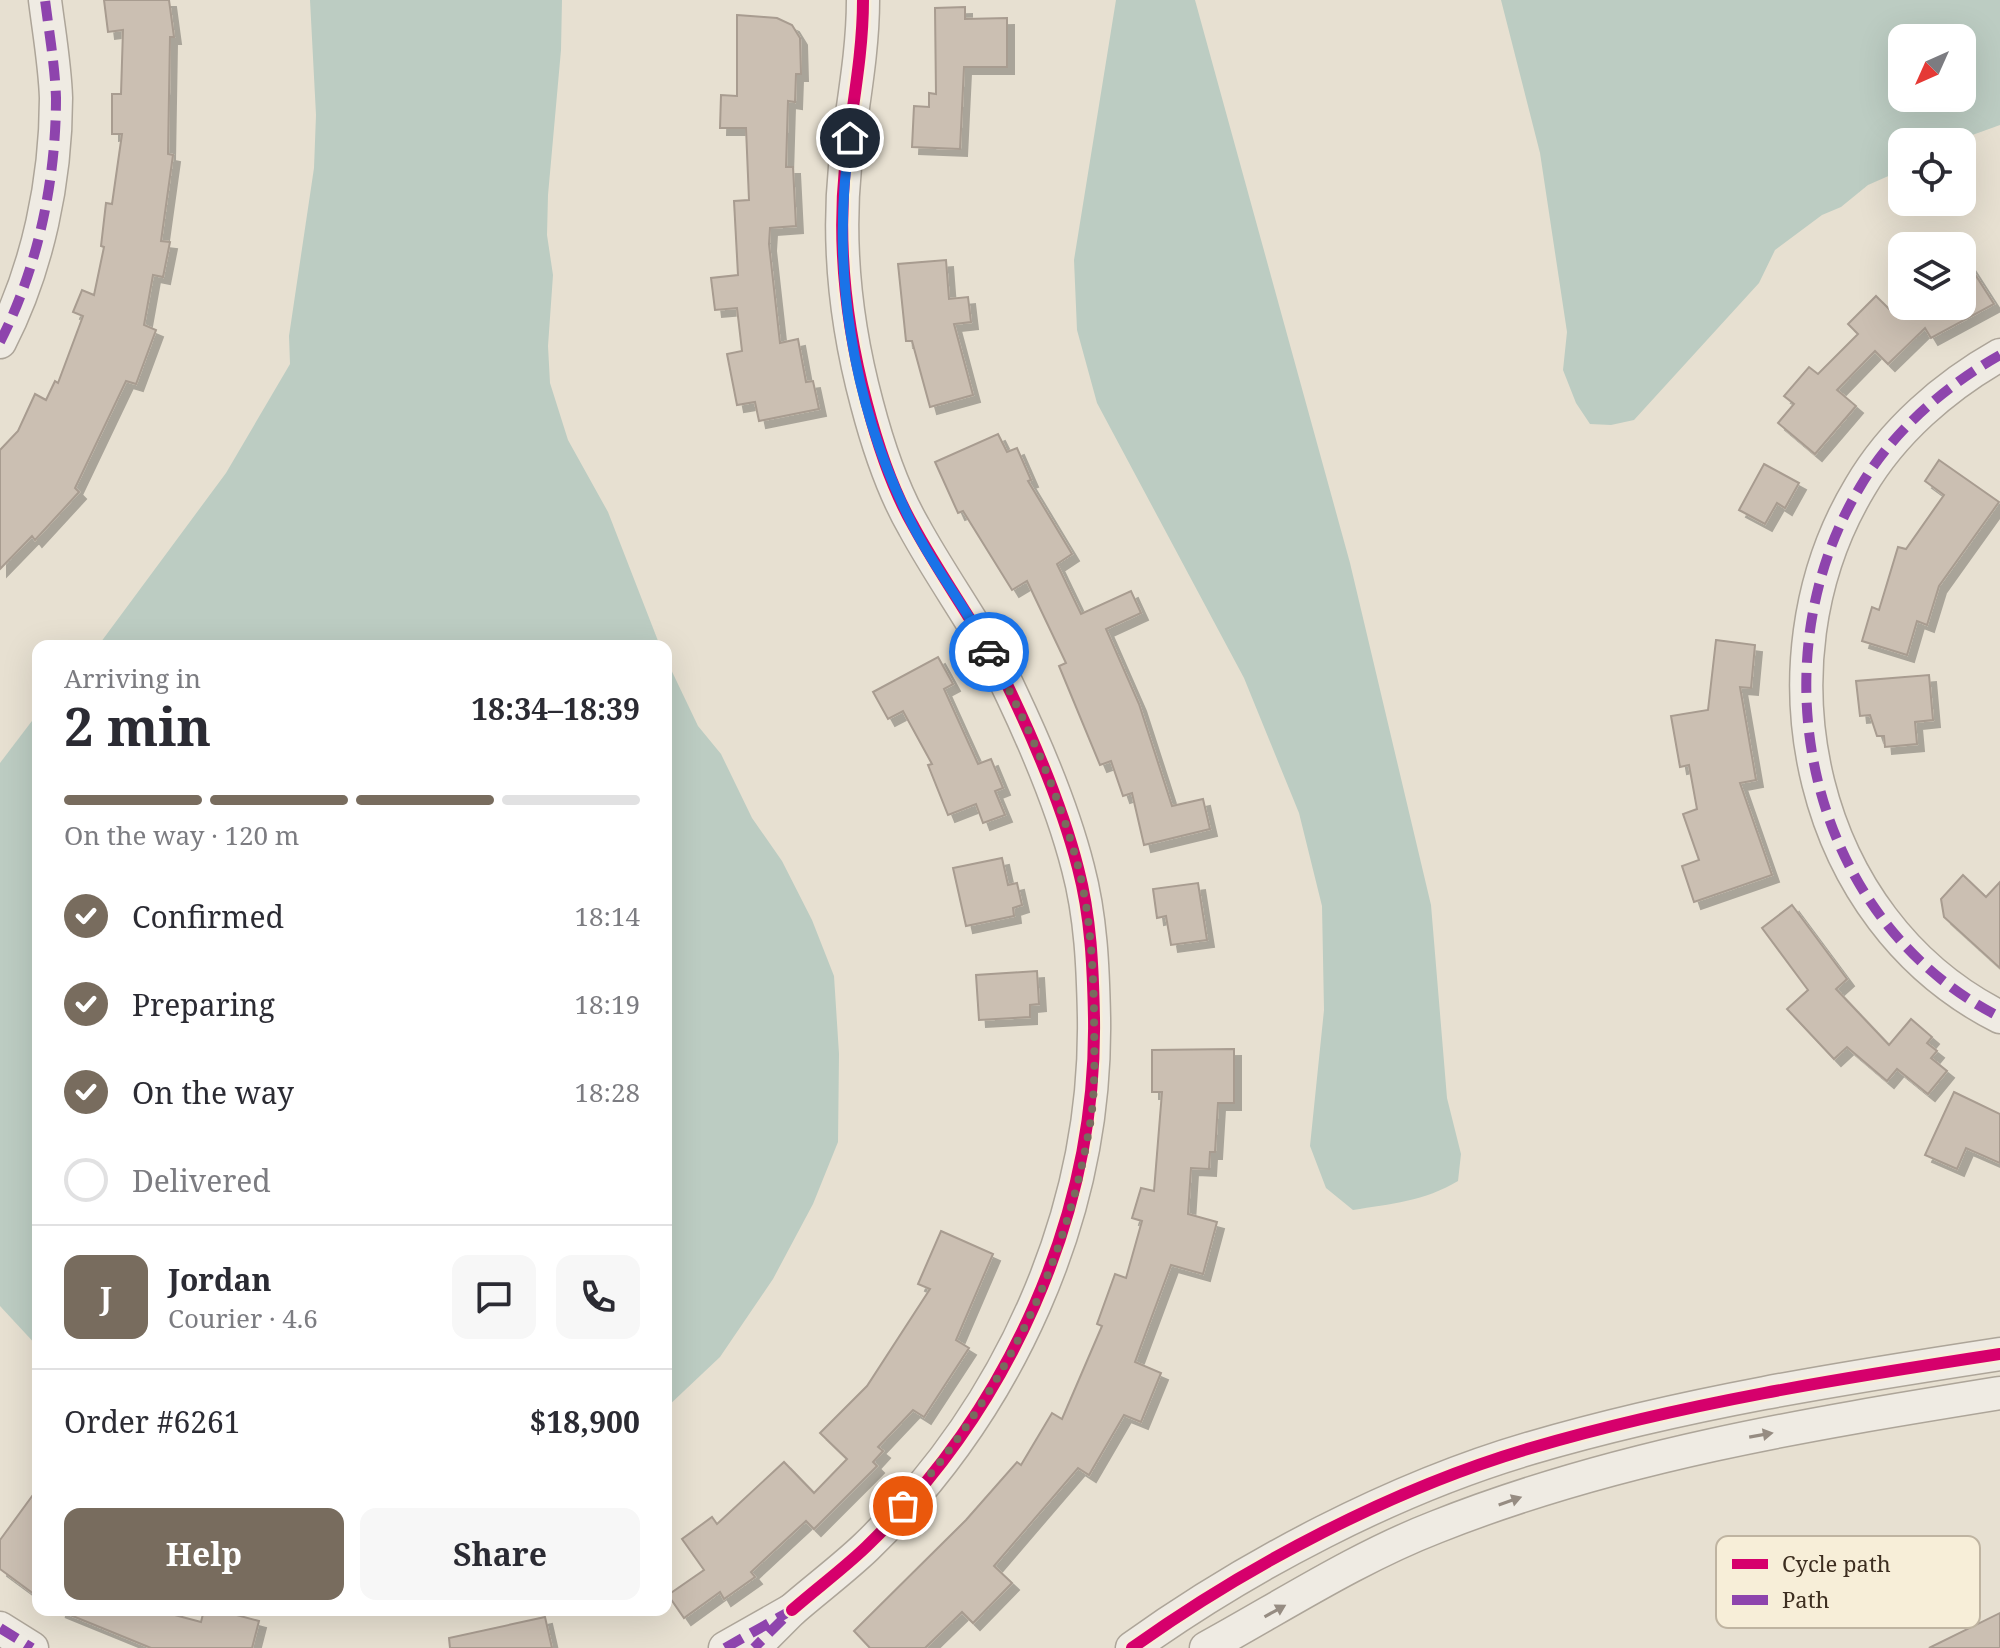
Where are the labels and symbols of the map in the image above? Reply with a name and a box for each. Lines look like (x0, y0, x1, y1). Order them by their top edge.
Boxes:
north arrow (1888, 24, 1976, 112)
pin (816, 104, 884, 172)
courier (949, 612, 1029, 692)
one-way arrow (1748, 1428, 1773, 1440)
pin (869, 1472, 937, 1540)
one-way arrow (1498, 1495, 1522, 1507)
legend (1716, 1536, 1980, 1628)
text: Cycle path (1782, 1548, 1891, 1578)
text: Path (1782, 1584, 1829, 1614)
one-way arrow (1263, 1604, 1286, 1617)

